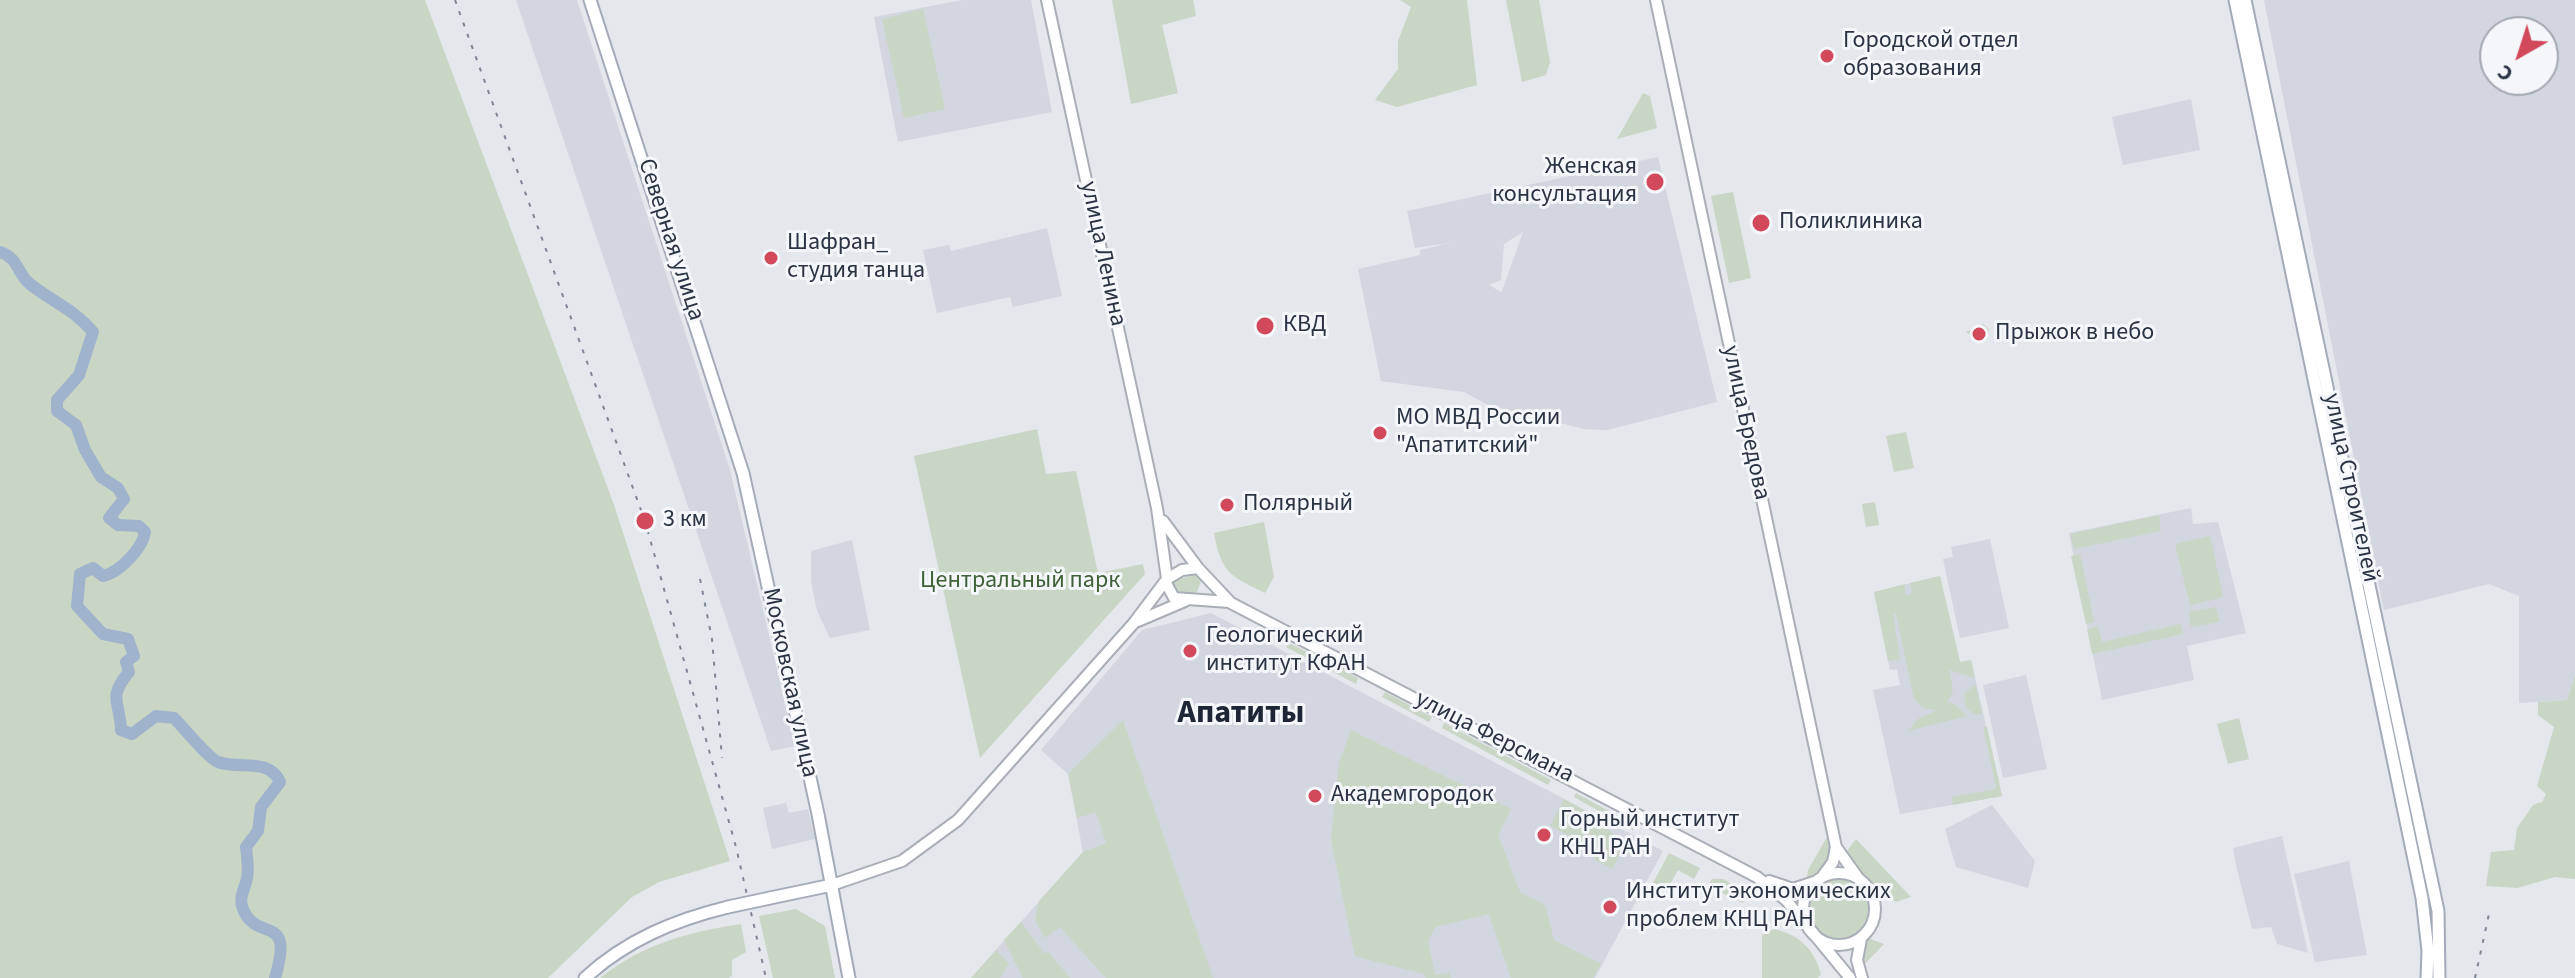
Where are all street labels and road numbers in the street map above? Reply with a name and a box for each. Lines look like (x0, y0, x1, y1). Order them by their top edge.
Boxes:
street label: Северная улица (630, 155, 710, 325)
street label: улица Ленина (1073, 179, 1131, 329)
street label: улица Бредова (1715, 343, 1775, 503)
street label: улица Строителей (2316, 391, 2384, 585)
street label: Московская улица (755, 586, 823, 780)
street label: улица Ферсмана (1410, 686, 1578, 790)

